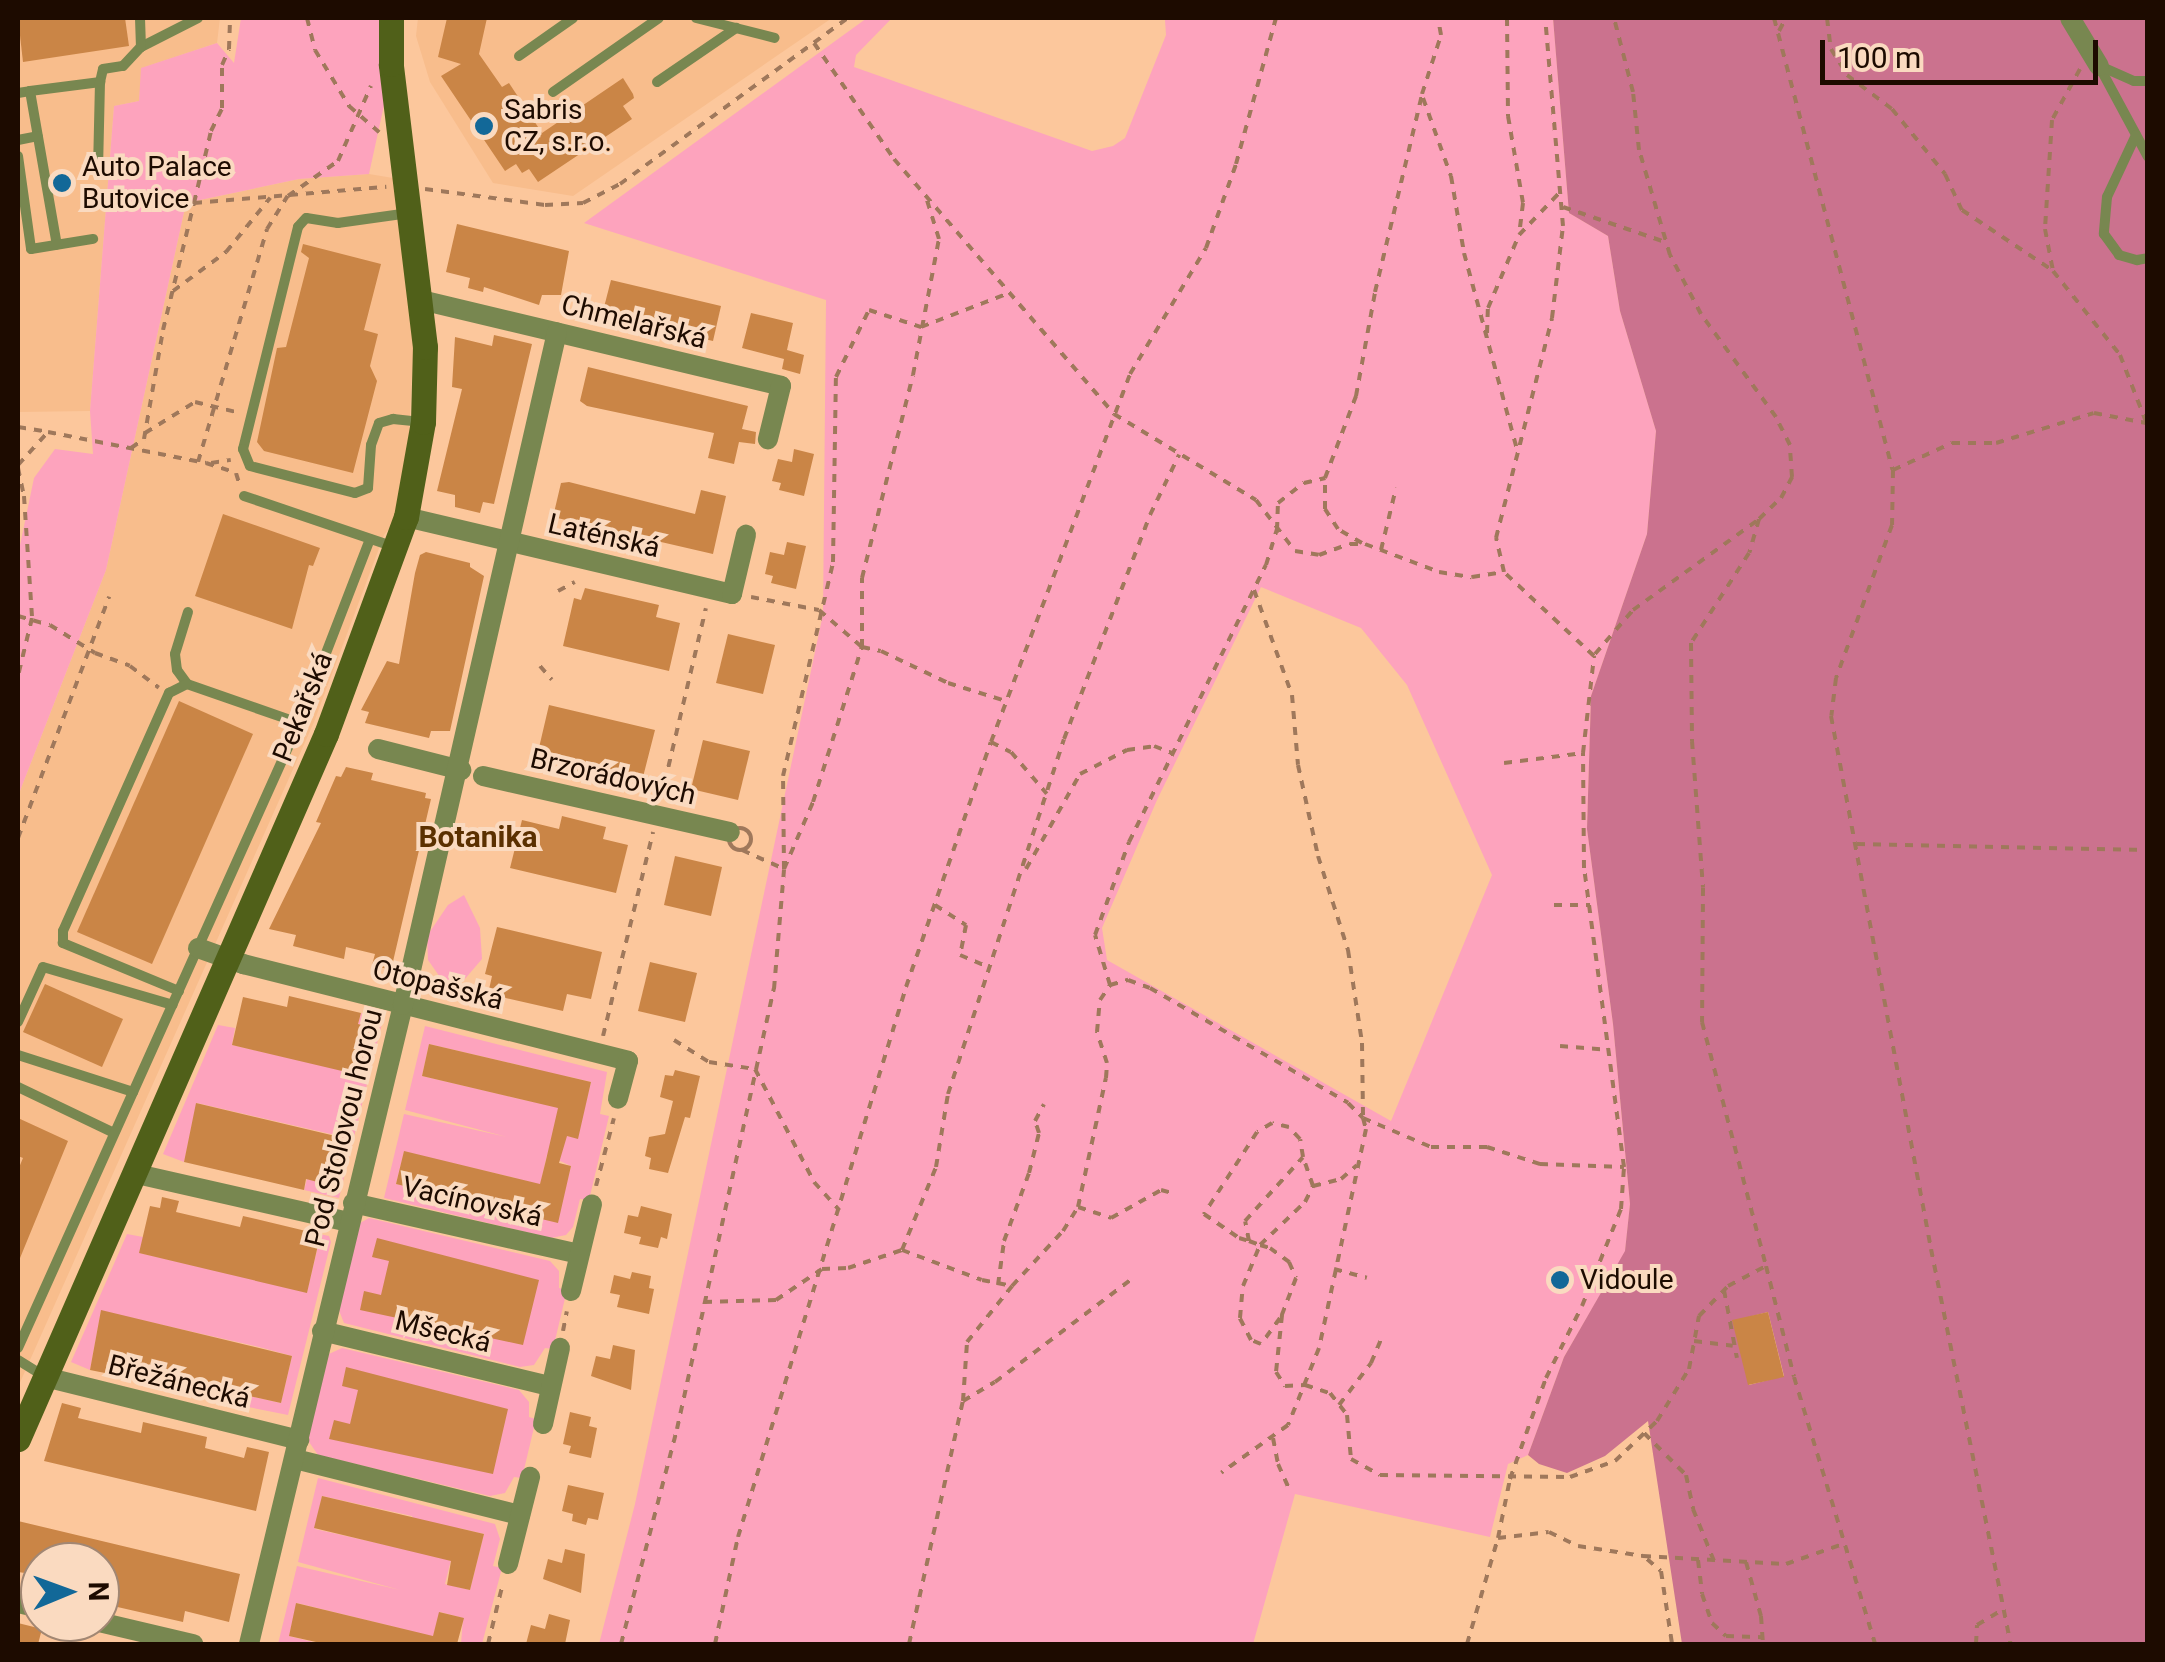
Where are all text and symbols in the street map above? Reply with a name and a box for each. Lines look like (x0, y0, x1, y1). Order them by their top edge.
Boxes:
scale bar (1825, 20, 2102, 82)
text: 100 m (1837, 40, 1921, 75)
place label: Sabris CZ, s.r.o. (504, 93, 612, 159)
marker: Sabris CZ, s.r.o. (473, 115, 495, 137)
place label: Auto Palace Butovice (82, 150, 232, 216)
marker: Auto Palace Butovice (51, 172, 73, 194)
street label: Chmelařská (558, 288, 710, 356)
street label: Laténská (545, 507, 663, 565)
street label: Pekařská (266, 647, 340, 767)
street label: Brzorádových (527, 742, 699, 812)
district label: Botanika (418, 819, 538, 855)
street label: Otopašská (369, 953, 507, 1017)
street label: Pod Stolovou horou (298, 1006, 390, 1250)
street label: Vacínovská (399, 1170, 545, 1234)
place label: Vidoule (1580, 1263, 1673, 1297)
marker: Vidoule (1549, 1269, 1571, 1291)
street label: Mšecká (391, 1304, 495, 1360)
street label: Břežánecká (105, 1348, 253, 1416)
north arrow (20, 1542, 120, 1642)
text: N (82, 1581, 115, 1602)

